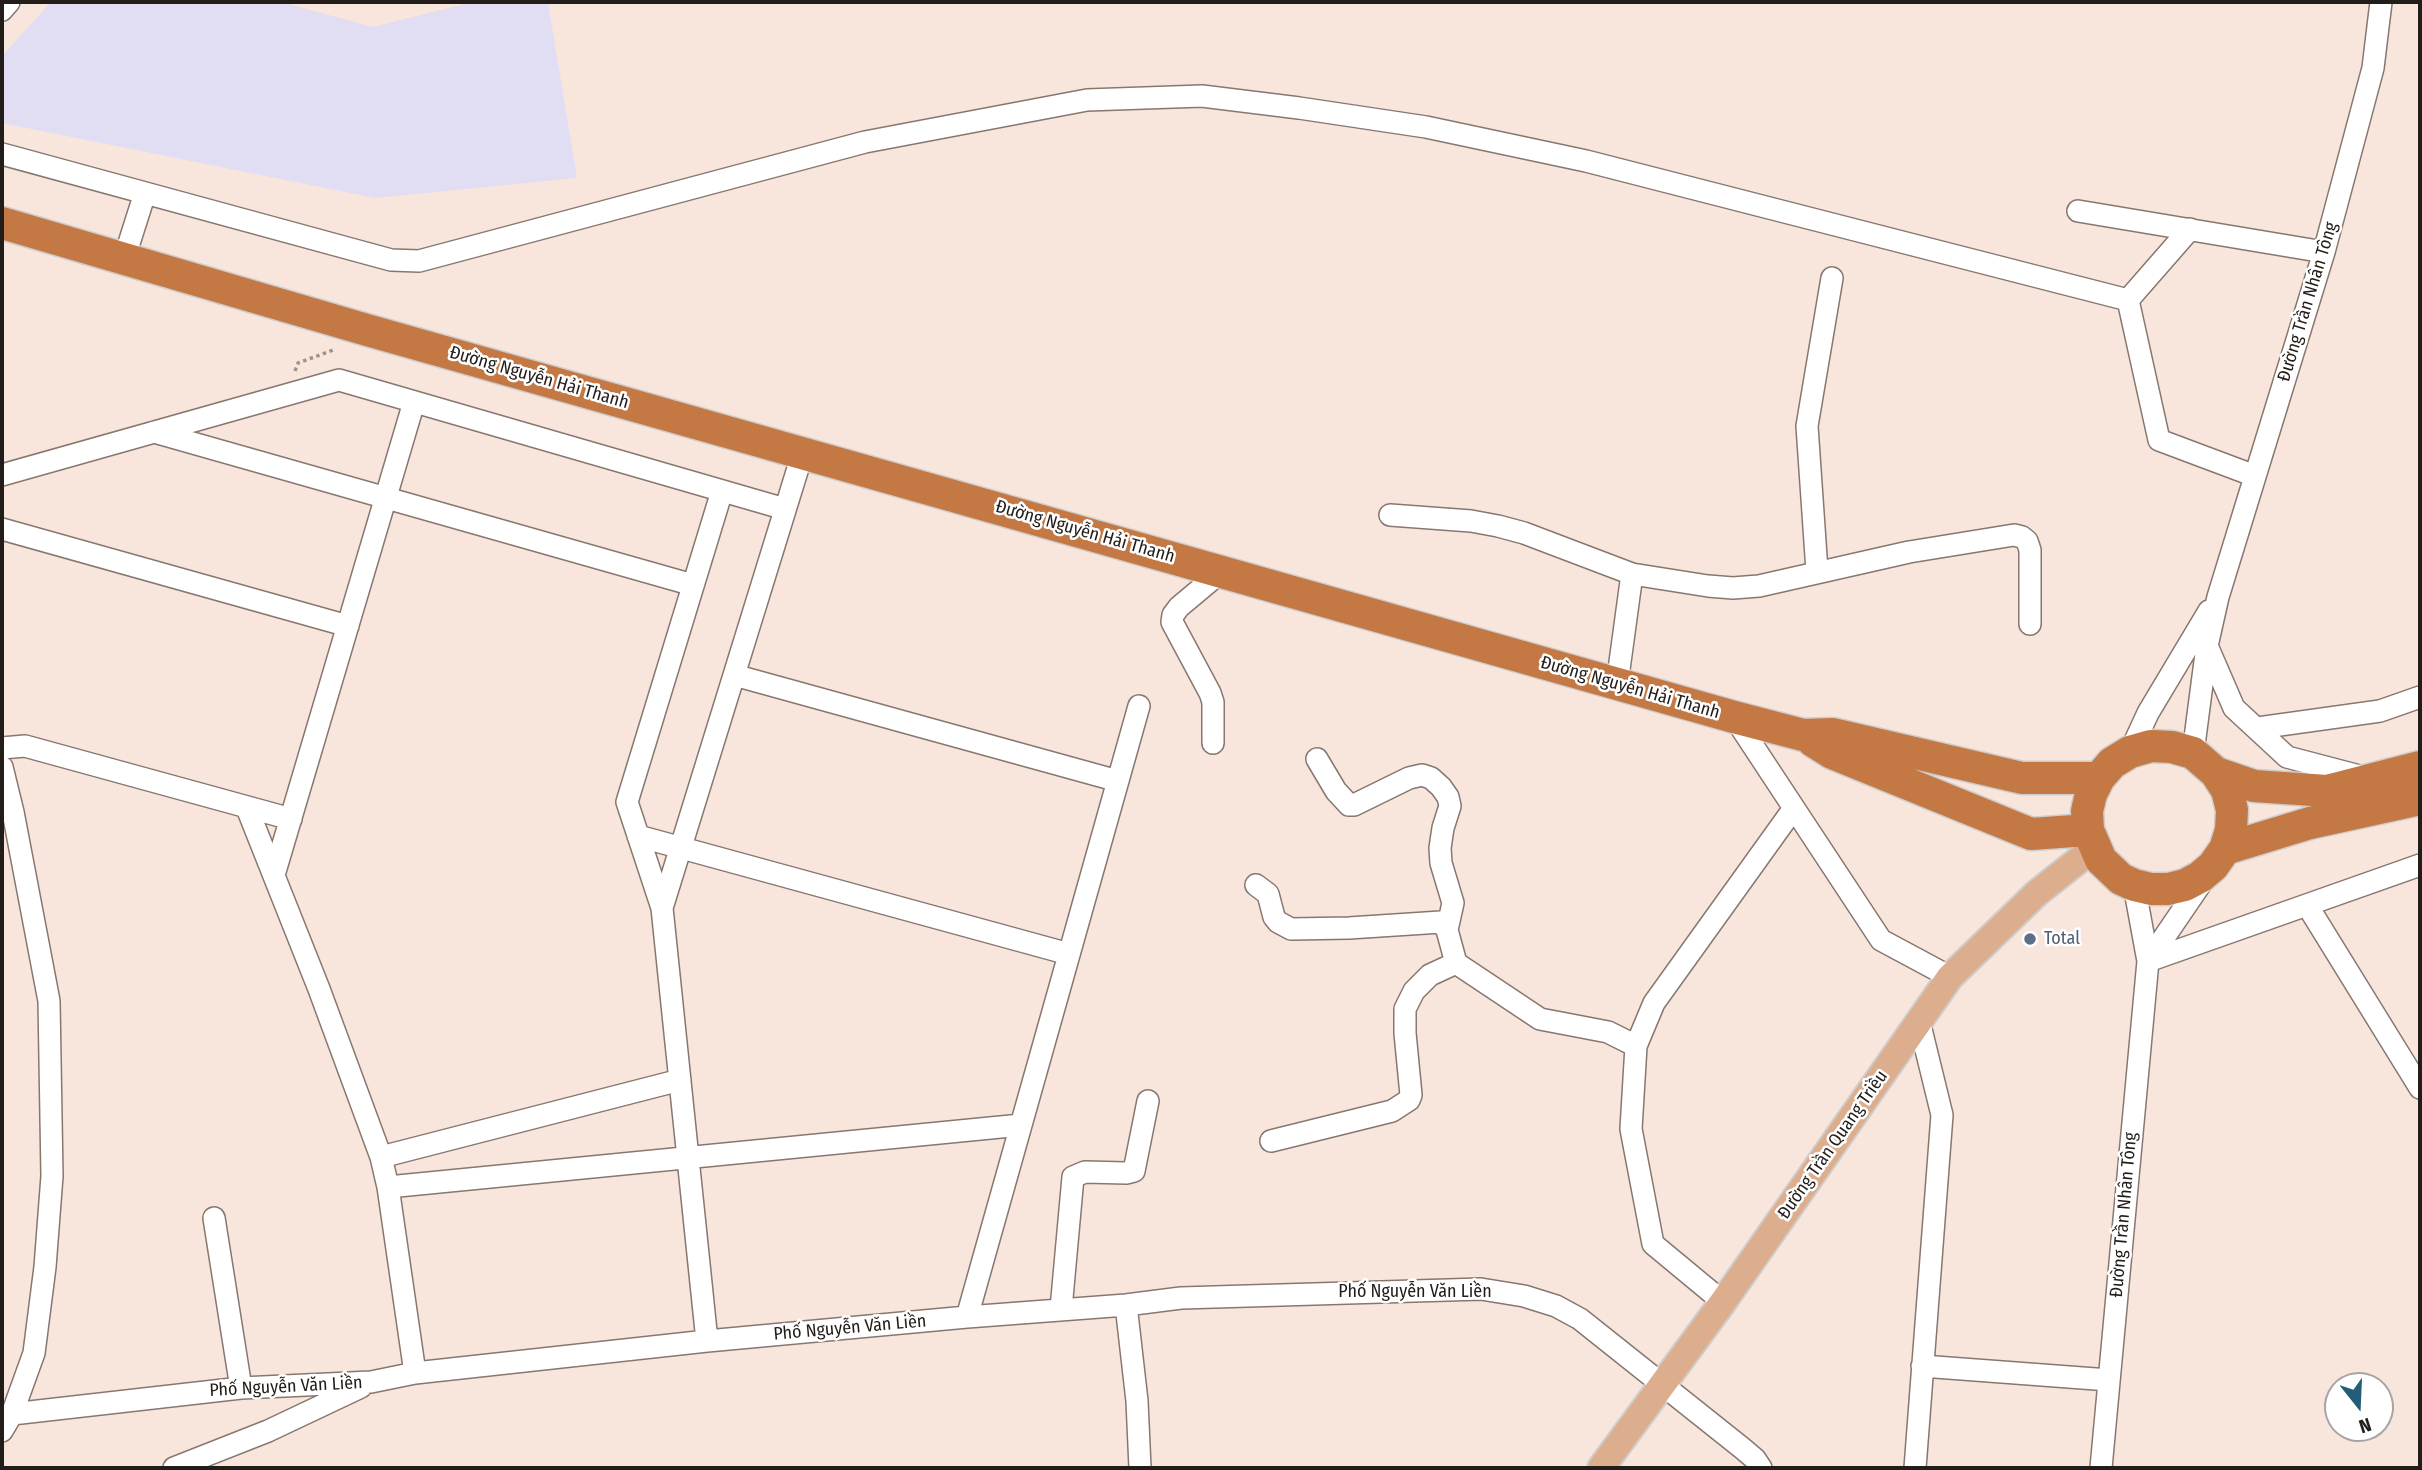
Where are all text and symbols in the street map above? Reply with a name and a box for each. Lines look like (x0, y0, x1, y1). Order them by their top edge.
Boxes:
street label: Đường Trần Nhân Tông (2273, 219, 2343, 385)
street label: Đường Nguyễn Hải Thanh (447, 342, 631, 414)
street label: Đường Nguyễn Hải Thanh (993, 496, 1177, 568)
street label: Đường Nguyễn Hải Thanh (1538, 652, 1722, 724)
place label: Total (2044, 928, 2080, 950)
marker: Total (2022, 931, 2038, 947)
street label: Đường Trần Quang Triều (1773, 1066, 1893, 1224)
street label: Đường Trần Nhân Tông (2106, 1131, 2142, 1299)
street label: Phố Nguyễn Văn Liền (1338, 1281, 1492, 1303)
street label: Phố Nguyễn Văn Liền (773, 1311, 927, 1345)
street label: Phố Nguyễn Văn Liền (209, 1372, 363, 1402)
north arrow (2324, 1372, 2394, 1442)
text: N (2356, 1413, 2374, 1438)

